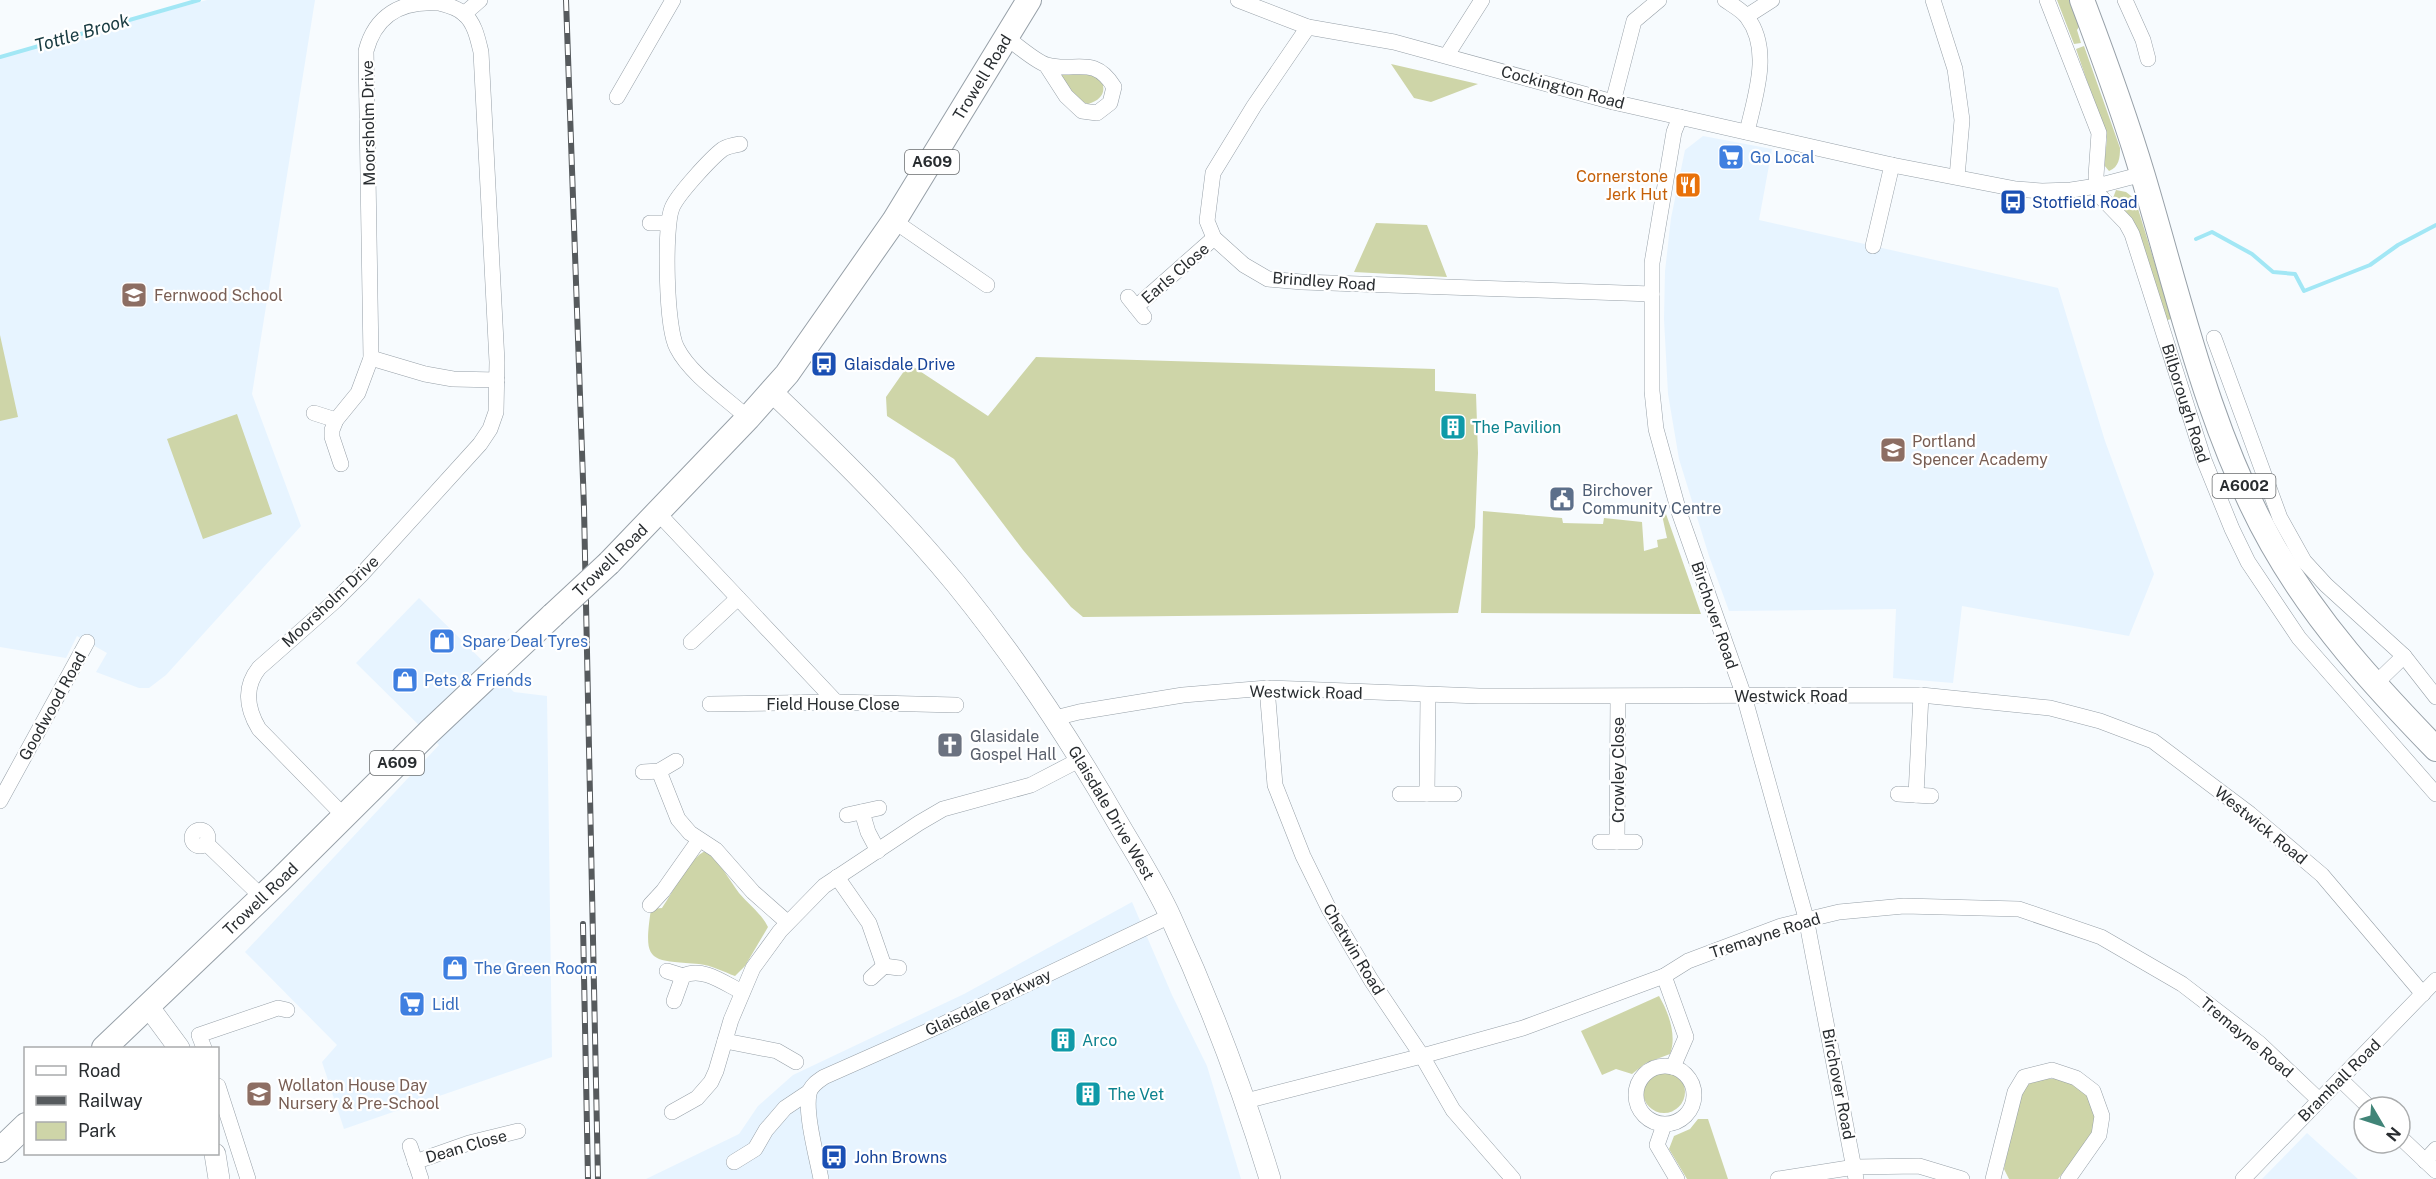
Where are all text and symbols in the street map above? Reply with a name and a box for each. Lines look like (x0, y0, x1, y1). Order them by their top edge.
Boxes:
water label: Tottle Brook (32, 9, 132, 56)
street label: Trowell Road (949, 31, 1016, 124)
street label: Moorsholm Drive (358, 60, 379, 186)
street label: Cockington Road (1499, 62, 1627, 113)
supermarket icon: Go Local (1716, 142, 1746, 172)
place label: Go Local (1750, 148, 1815, 167)
road number: A609 (905, 150, 959, 174)
place label: Cornerstone Jerk Hut (1576, 167, 1668, 204)
restaurant icon: Cornerstone Jerk Hut (1673, 170, 1703, 200)
bus stop icon: Stotfield Road (1998, 187, 2028, 217)
place label: Stotfield Road (2032, 193, 2138, 212)
street label: Earls Close (1138, 239, 1213, 308)
street label: Brindley Road (1272, 268, 1376, 295)
school or university icon: Fernwood School (119, 280, 149, 310)
place label: Fernwood School (154, 286, 283, 305)
street label: Bilborough Road (2158, 341, 2213, 465)
bus stop icon: Glaisdale Drive (809, 349, 839, 379)
place label: Glaisdale Drive (844, 355, 955, 374)
building icon: The Pavilion (1438, 412, 1468, 442)
place label: The Pavilion (1472, 418, 1561, 437)
place label: Portland Spencer Academy (1912, 432, 2048, 469)
school or university icon: Portland Spencer Academy (1878, 435, 1908, 465)
road number: A6002 (2212, 474, 2276, 498)
place label: Birchover Community Centre (1582, 481, 1721, 518)
public building icon: Birchover Community Centre (1547, 484, 1577, 514)
street label: Trowell Road (569, 520, 652, 601)
street label: Moorsholm Drive (278, 552, 383, 651)
street label: Birchover Road (1687, 559, 1742, 672)
shop icon: Spare Deal Tyres (427, 626, 457, 656)
place label: Spare Deal Tyres (462, 632, 588, 651)
street label: Goodwood Road (15, 649, 90, 764)
shop icon: Pets & Friends (390, 665, 420, 695)
place label: Pets & Friends (424, 671, 532, 690)
street label: Westwick Road (1249, 682, 1363, 703)
street label: Westwick Road (1734, 687, 1848, 706)
street label: Field House Close (766, 695, 900, 714)
street label: Crowley Close (1609, 717, 1628, 823)
place label: Glasidale Gospel Hall (970, 727, 1057, 764)
church icon: Glasidale Gospel Hall (935, 730, 965, 760)
street label: Glaisdale Drive West (1064, 742, 1158, 883)
road number: A609 (370, 751, 424, 775)
street label: Westwick Road (2211, 782, 2311, 868)
street label: Trowell Road (219, 859, 302, 939)
street label: Chetwin Road (1319, 900, 1388, 998)
street label: Tremayne Road (1707, 909, 1823, 962)
shop icon: The Green Room (440, 953, 470, 983)
place label: The Green Room (474, 959, 597, 978)
street label: Glaisdale Parkway (922, 965, 1055, 1040)
supermarket icon: Lidl (397, 989, 427, 1019)
street label: Tremayne Road (2196, 993, 2297, 1082)
place label: Lidl (432, 995, 460, 1014)
building icon: Arco (1048, 1025, 1078, 1055)
street label: Birchover Road (1818, 1027, 1859, 1141)
place label: Arco (1082, 1031, 1117, 1050)
street label: Bramhall Road (2294, 1035, 2384, 1125)
legend (24, 1047, 219, 1155)
text: Road (78, 1060, 121, 1081)
place label: Wollaton House Day Nursery & Pre-School (278, 1076, 440, 1113)
school or university icon: Wollaton House Day Nursery & Pre-School (244, 1079, 274, 1109)
building icon: The Vet (1073, 1079, 1103, 1109)
place label: The Vet (1108, 1085, 1164, 1104)
text: Railway (78, 1090, 143, 1111)
north arrow (2352, 1095, 2412, 1155)
text: Park (78, 1120, 116, 1141)
text: N (2382, 1123, 2405, 1145)
street label: Dean Close (423, 1126, 509, 1167)
bus stop icon: John Browns (819, 1142, 849, 1172)
place label: John Browns (854, 1148, 947, 1167)

